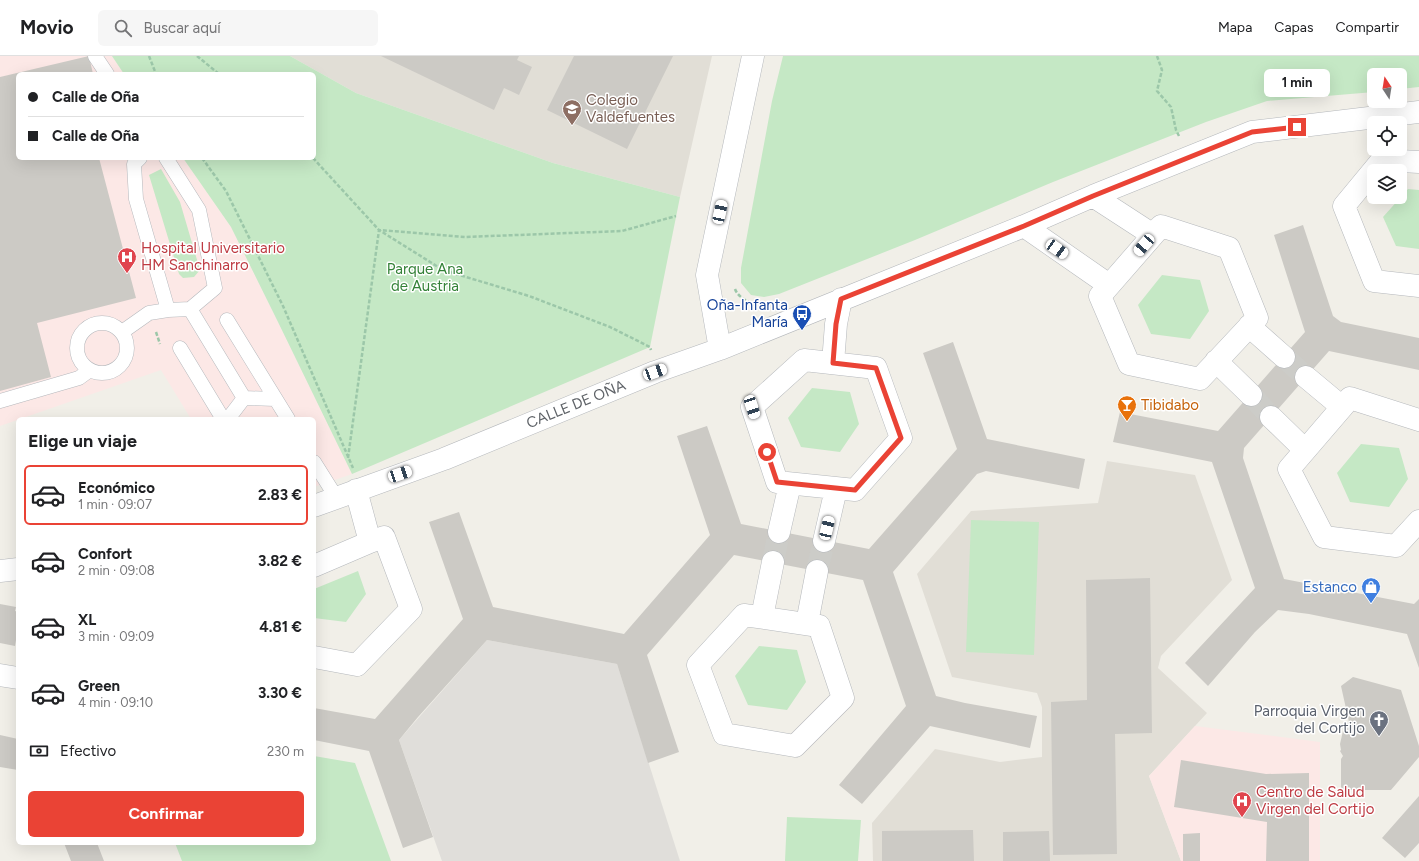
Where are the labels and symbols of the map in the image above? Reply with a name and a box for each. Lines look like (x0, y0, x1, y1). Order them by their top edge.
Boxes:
north arrow (1367, 68, 1407, 108)
callout: 1 min (1264, 69, 1330, 97)
place label: Colegio Valdefuentes (586, 91, 675, 126)
school or university icon: Colegio Valdefuentes (561, 98, 583, 126)
route end (1288, 118, 1306, 136)
car (712, 199, 728, 225)
car (1132, 232, 1156, 258)
car (1044, 237, 1070, 261)
place label: Hospital Universitario HM Sanchinarro (141, 239, 285, 274)
hospital icon: Hospital Universitario HM Sanchinarro (116, 246, 138, 274)
park label: Parque Ana de Austria (387, 260, 463, 295)
place label: Oña-Infanta María (707, 296, 788, 331)
bus stop icon: Oña-Infanta María (791, 303, 813, 331)
car (642, 362, 668, 382)
street label: CALLE DE OÑA (524, 376, 628, 432)
car (743, 394, 761, 420)
bar icon: Tibidabo (1116, 394, 1138, 422)
place label: Tibidabo (1141, 396, 1199, 414)
route start (758, 443, 776, 461)
car (387, 464, 413, 484)
car (818, 515, 836, 541)
shop icon: Estanco (1360, 576, 1382, 604)
place label: Estanco (1303, 578, 1357, 596)
place label: Parroquia Virgen del Cortijo (1254, 702, 1365, 737)
church icon: Parroquia Virgen del Cortijo (1368, 709, 1390, 737)
place label: Centro de Salud Virgen del Cortijo (1256, 783, 1375, 818)
hospital icon: Centro de Salud Virgen del Cortijo (1231, 790, 1253, 818)

